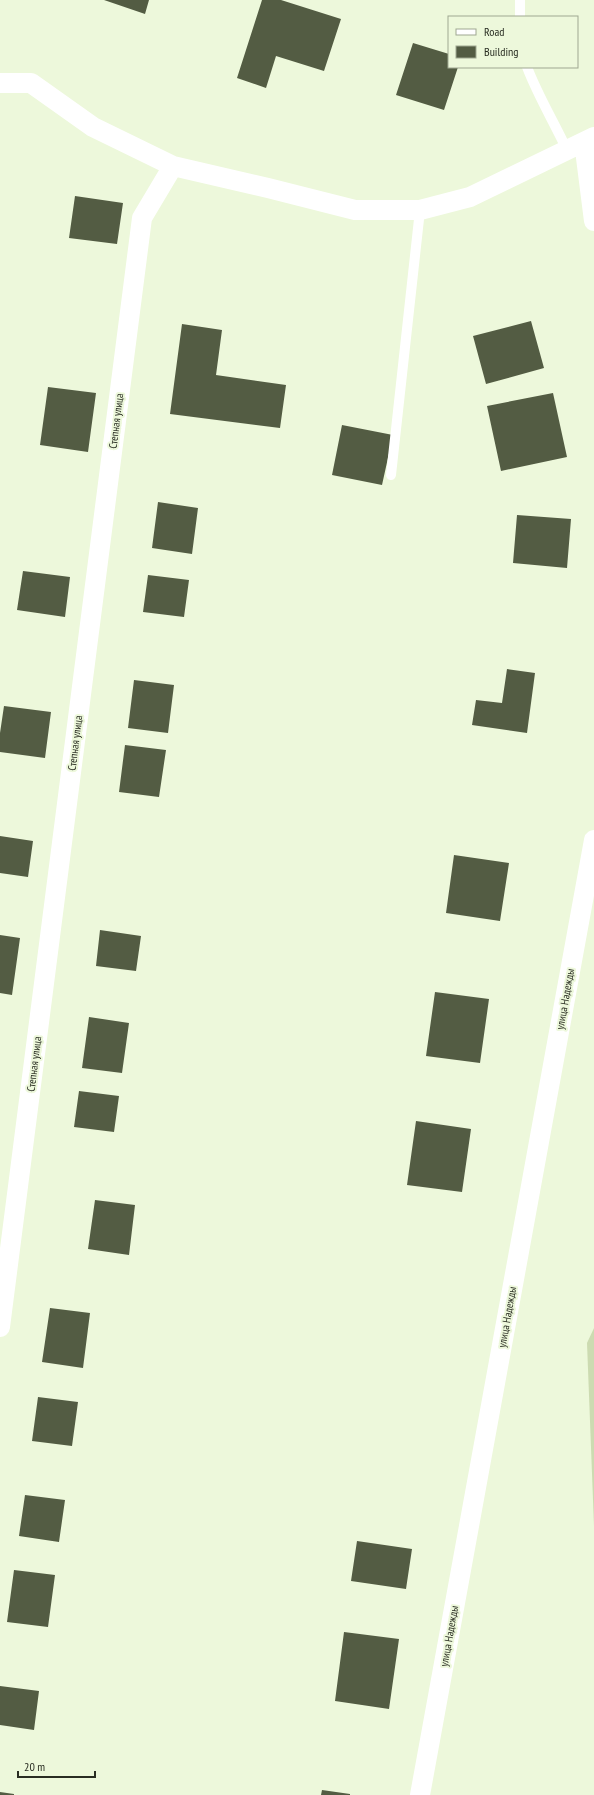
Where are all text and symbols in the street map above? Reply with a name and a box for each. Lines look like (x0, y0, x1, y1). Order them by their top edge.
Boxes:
legend (448, 16, 578, 68)
text: Road (484, 24, 504, 39)
text: Building (484, 44, 519, 59)
street label: Степная улица (106, 393, 126, 449)
street label: Степная улица (65, 715, 85, 771)
street label: улица Надежды (553, 967, 577, 1030)
street label: Степная улица (24, 1036, 44, 1092)
street label: улица Надежды (495, 1285, 519, 1348)
street label: улица Надежды (437, 1604, 461, 1667)
scale bar (18, 1753, 95, 1779)
text: 20 m (24, 1759, 45, 1774)

